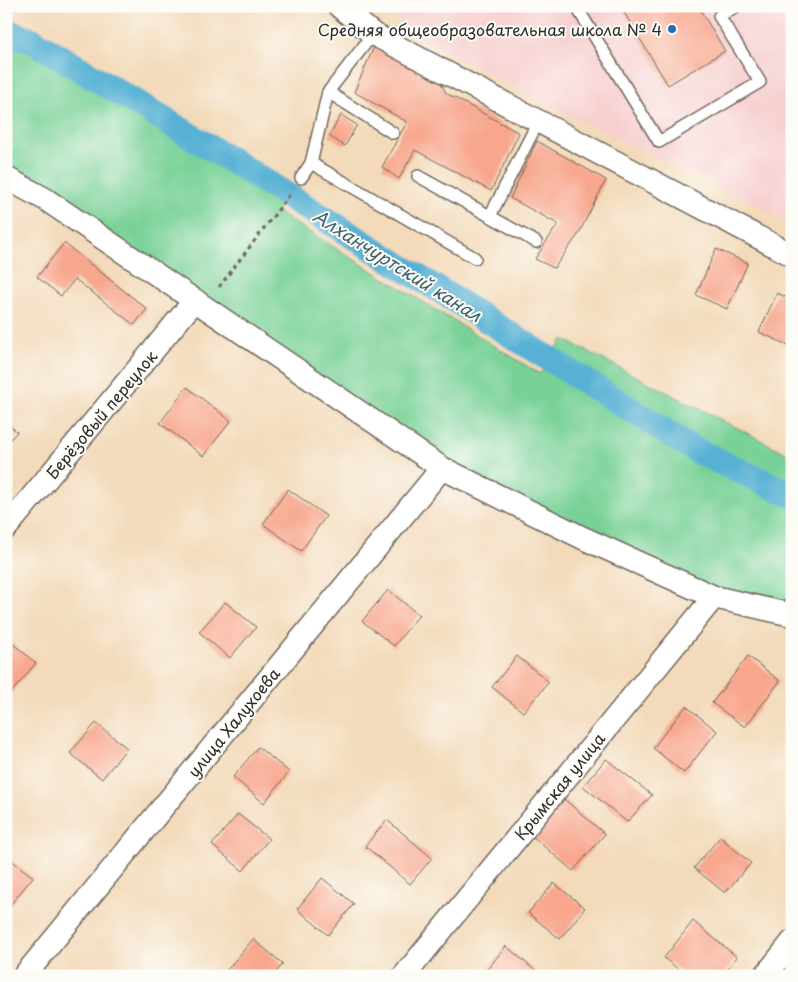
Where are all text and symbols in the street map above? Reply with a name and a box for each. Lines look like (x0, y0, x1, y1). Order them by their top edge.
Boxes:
place label: Средняя общеобразовательная школа № 4 (318, 17, 662, 41)
marker: Средняя общеобразовательная школа № 4 (666, 23, 678, 35)
water label: Алханчуртский канал (308, 202, 488, 328)
street label: Берёзовый переулок (40, 344, 162, 484)
street label: улица Халухоева (181, 662, 285, 782)
street label: Крымская улица (508, 727, 610, 845)

